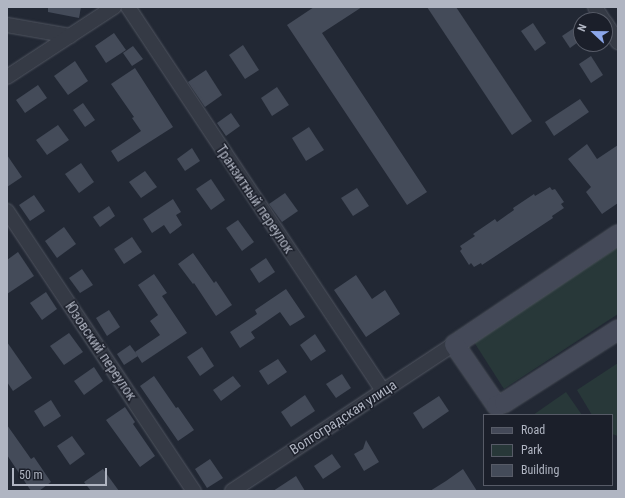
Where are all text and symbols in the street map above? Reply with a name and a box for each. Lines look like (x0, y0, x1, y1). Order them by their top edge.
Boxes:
north arrow (573, 12, 613, 52)
text: N (575, 22, 590, 33)
street label: Транзитный переулок (212, 142, 298, 256)
street label: Юзовский переулок (62, 299, 140, 403)
street label: Волгоградская улица (286, 376, 400, 458)
legend (483, 414, 613, 486)
text: Road (521, 423, 545, 437)
text: Park (521, 443, 542, 457)
scale bar (14, 460, 109, 486)
text: Building (521, 463, 559, 477)
text: 50 m (19, 468, 43, 482)

